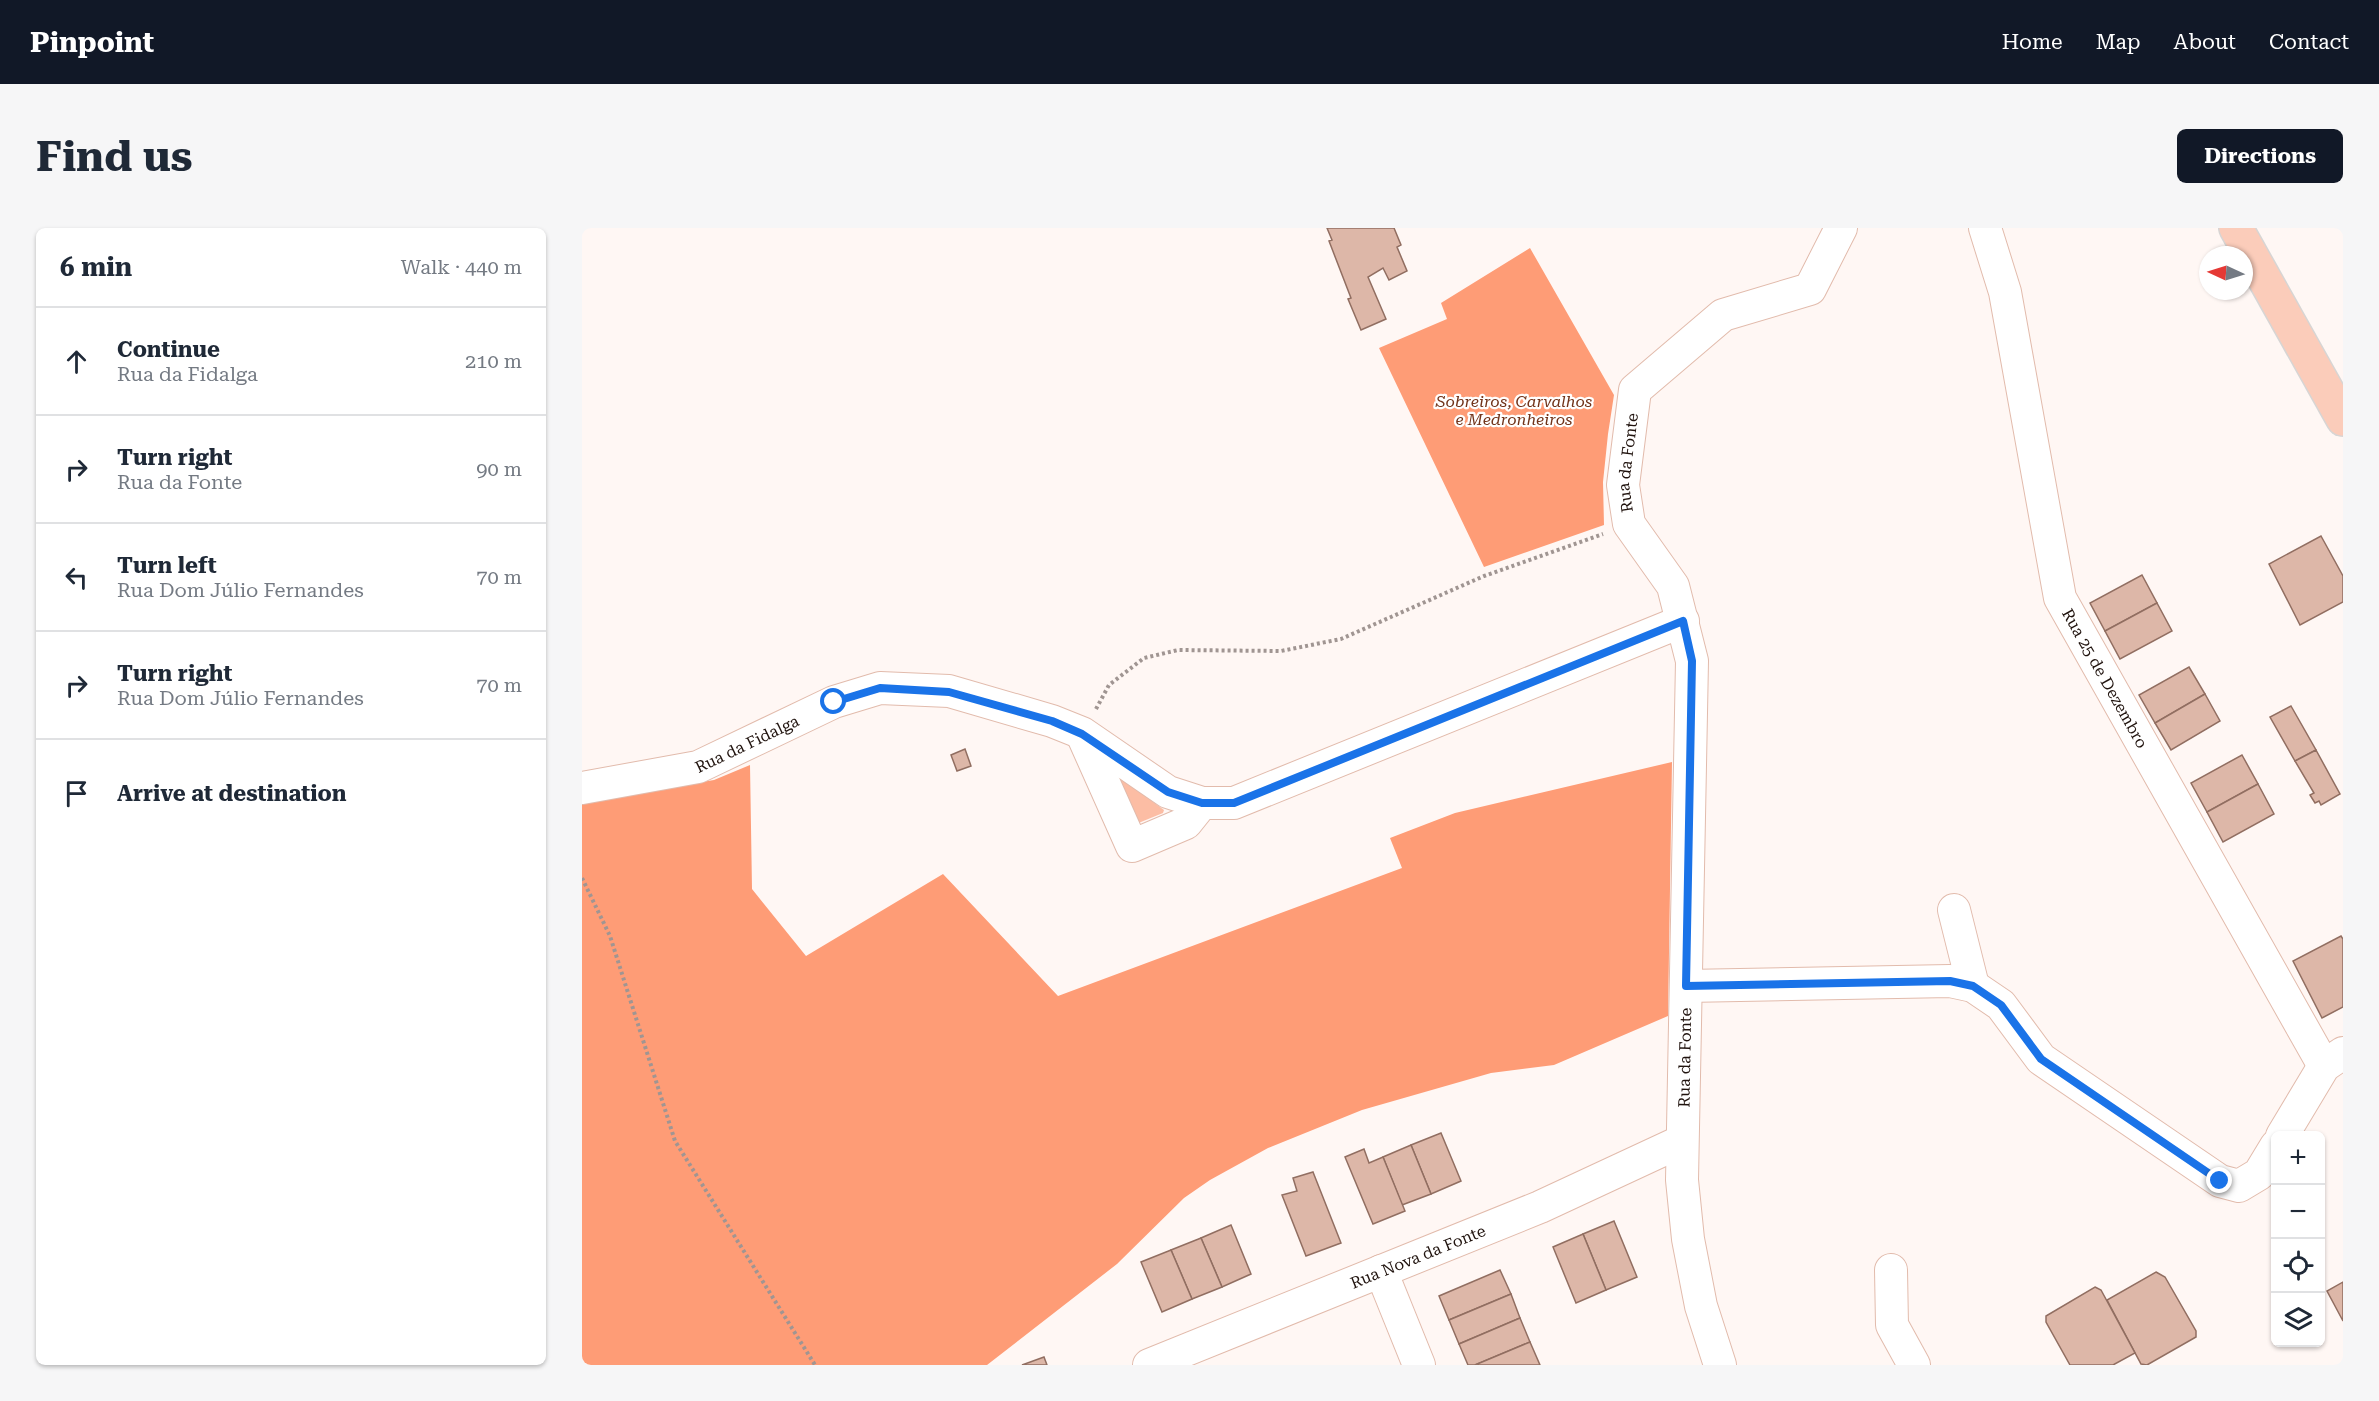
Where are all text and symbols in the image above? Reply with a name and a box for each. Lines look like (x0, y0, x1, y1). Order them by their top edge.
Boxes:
text: Pinpoint (30, 26, 154, 59)
text: Home (2002, 30, 2063, 54)
text: Map (2096, 30, 2141, 54)
text: About (2174, 30, 2236, 54)
text: Contact (2269, 30, 2349, 54)
button: Directions (2177, 129, 2343, 183)
text: Find us (36, 132, 193, 181)
north arrow (2199, 246, 2253, 300)
text: 6 min (60, 252, 132, 282)
text: Walk · 440 m (401, 255, 522, 279)
text: Continue (117, 337, 220, 362)
icon: ahead (60, 345, 93, 378)
text: 210 m (465, 349, 522, 373)
text: Rua da Fidalga (117, 362, 258, 386)
park label: Sobreiros, Carvalhos e Medronheiros (1435, 392, 1592, 429)
street label: Rua da Fonte (1613, 412, 1642, 514)
text: Turn right (117, 445, 232, 470)
icon: right (60, 453, 93, 486)
text: 90 m (476, 457, 522, 481)
text: Rua da Fonte (117, 470, 242, 494)
text: Turn left (117, 553, 217, 578)
icon: left (60, 561, 93, 594)
text: 70 m (476, 565, 522, 589)
text: Rua Dom Júlio Fernandes (117, 578, 364, 602)
street label: Rua 25 de Dezembro (2058, 605, 2152, 751)
text: Turn right (117, 661, 232, 686)
icon: right (60, 669, 93, 702)
text: 70 m (476, 673, 522, 697)
text: Rua Dom Júlio Fernandes (117, 686, 364, 710)
route start (820, 688, 846, 714)
street label: Rua da Fidalga (692, 711, 802, 777)
icon: arrive (60, 777, 93, 810)
text: Arrive at destination (117, 781, 346, 806)
street label: Rua da Fonte (1674, 1007, 1695, 1108)
map controls (2271, 1131, 2325, 1347)
button: + (2271, 1131, 2325, 1185)
route end (2206, 1167, 2232, 1193)
button: − (2271, 1185, 2325, 1239)
street label: Rua Nova da Fonte (1348, 1220, 1488, 1292)
button: locate (2271, 1239, 2325, 1293)
button: layers (2271, 1293, 2325, 1347)

